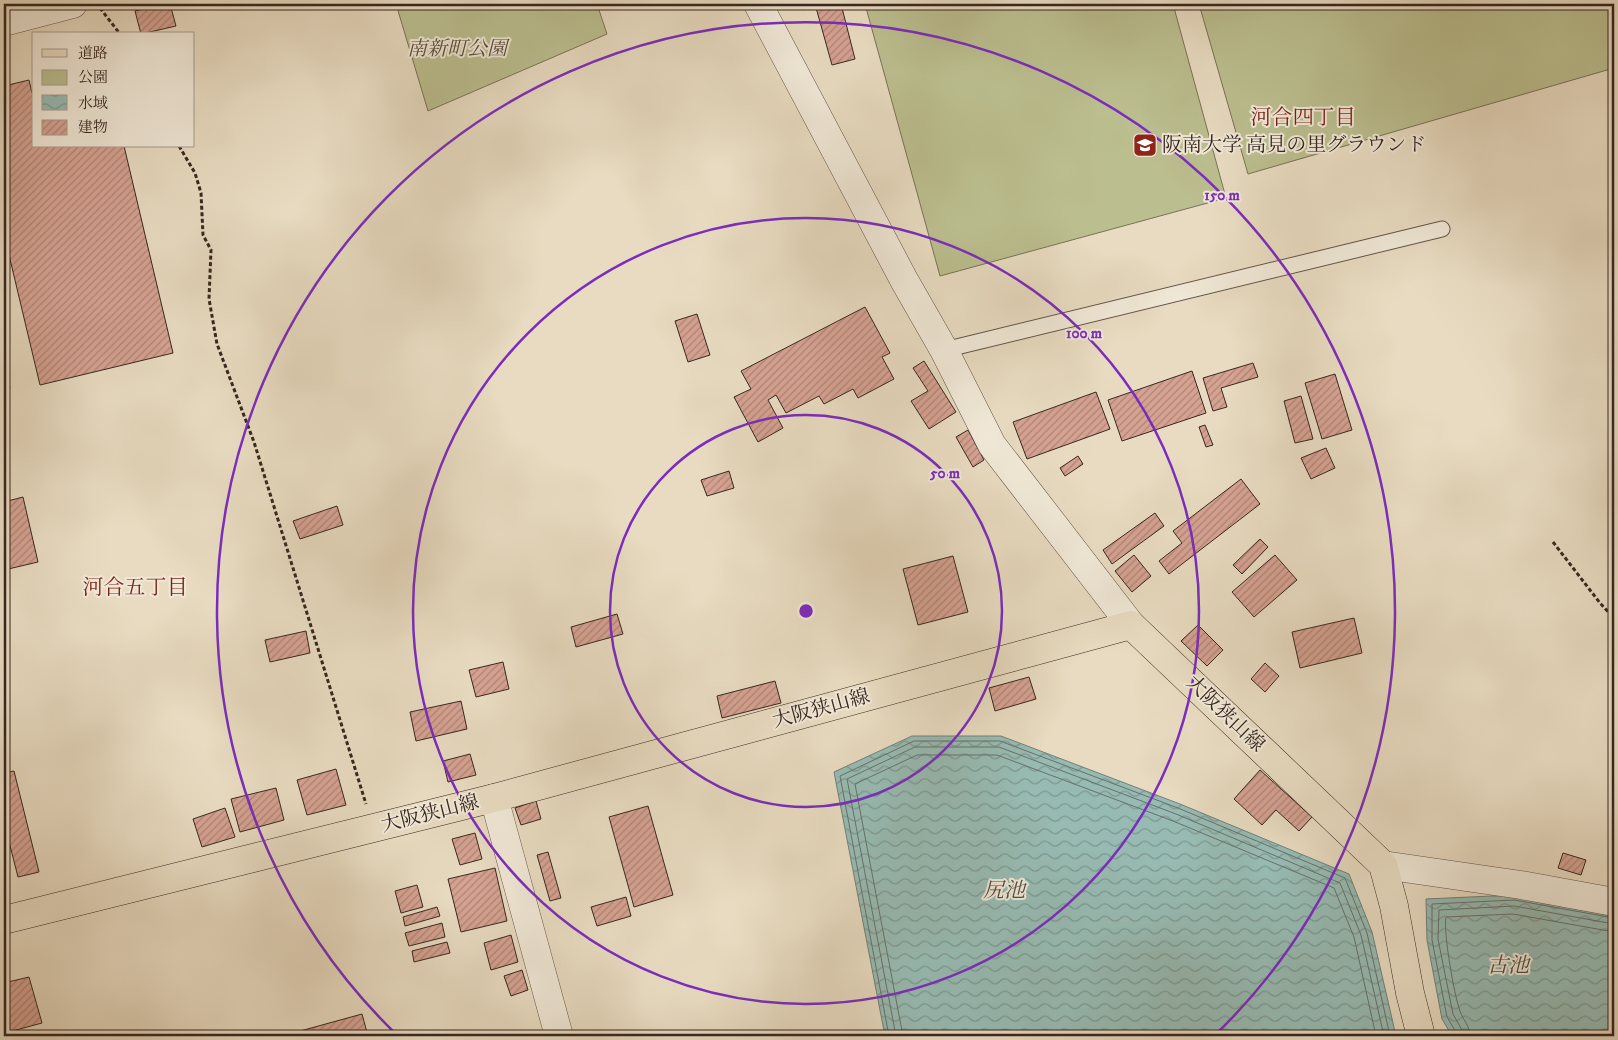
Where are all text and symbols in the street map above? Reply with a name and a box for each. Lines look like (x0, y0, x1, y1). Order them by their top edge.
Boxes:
legend (32, 32, 195, 148)
park label: 南新町公園 (407, 37, 510, 62)
text: 道路 (78, 44, 108, 63)
text: 公園 (78, 68, 108, 87)
text: 水域 (78, 94, 108, 113)
district label: 河合四丁目 (1251, 105, 1356, 131)
text: 建物 (78, 118, 108, 137)
school or university icon: 阪南大学 高見の里グラウンド (1132, 132, 1158, 158)
place label: 阪南大学 高見の里グラウンド (1162, 133, 1426, 158)
text: 150 m (1204, 186, 1240, 205)
text: 100 m (1066, 324, 1103, 343)
text: 50 m (929, 464, 961, 483)
district label: 河合五丁目 (83, 575, 188, 601)
centre of rings (797, 602, 815, 620)
street label: 大阪狭山線 (1180, 670, 1270, 758)
street label: 大阪狭山線 (769, 684, 873, 734)
street label: 大阪狭山線 (378, 790, 482, 838)
water label: 尻池 (983, 878, 1027, 904)
water label: 古池 (1487, 953, 1531, 979)

